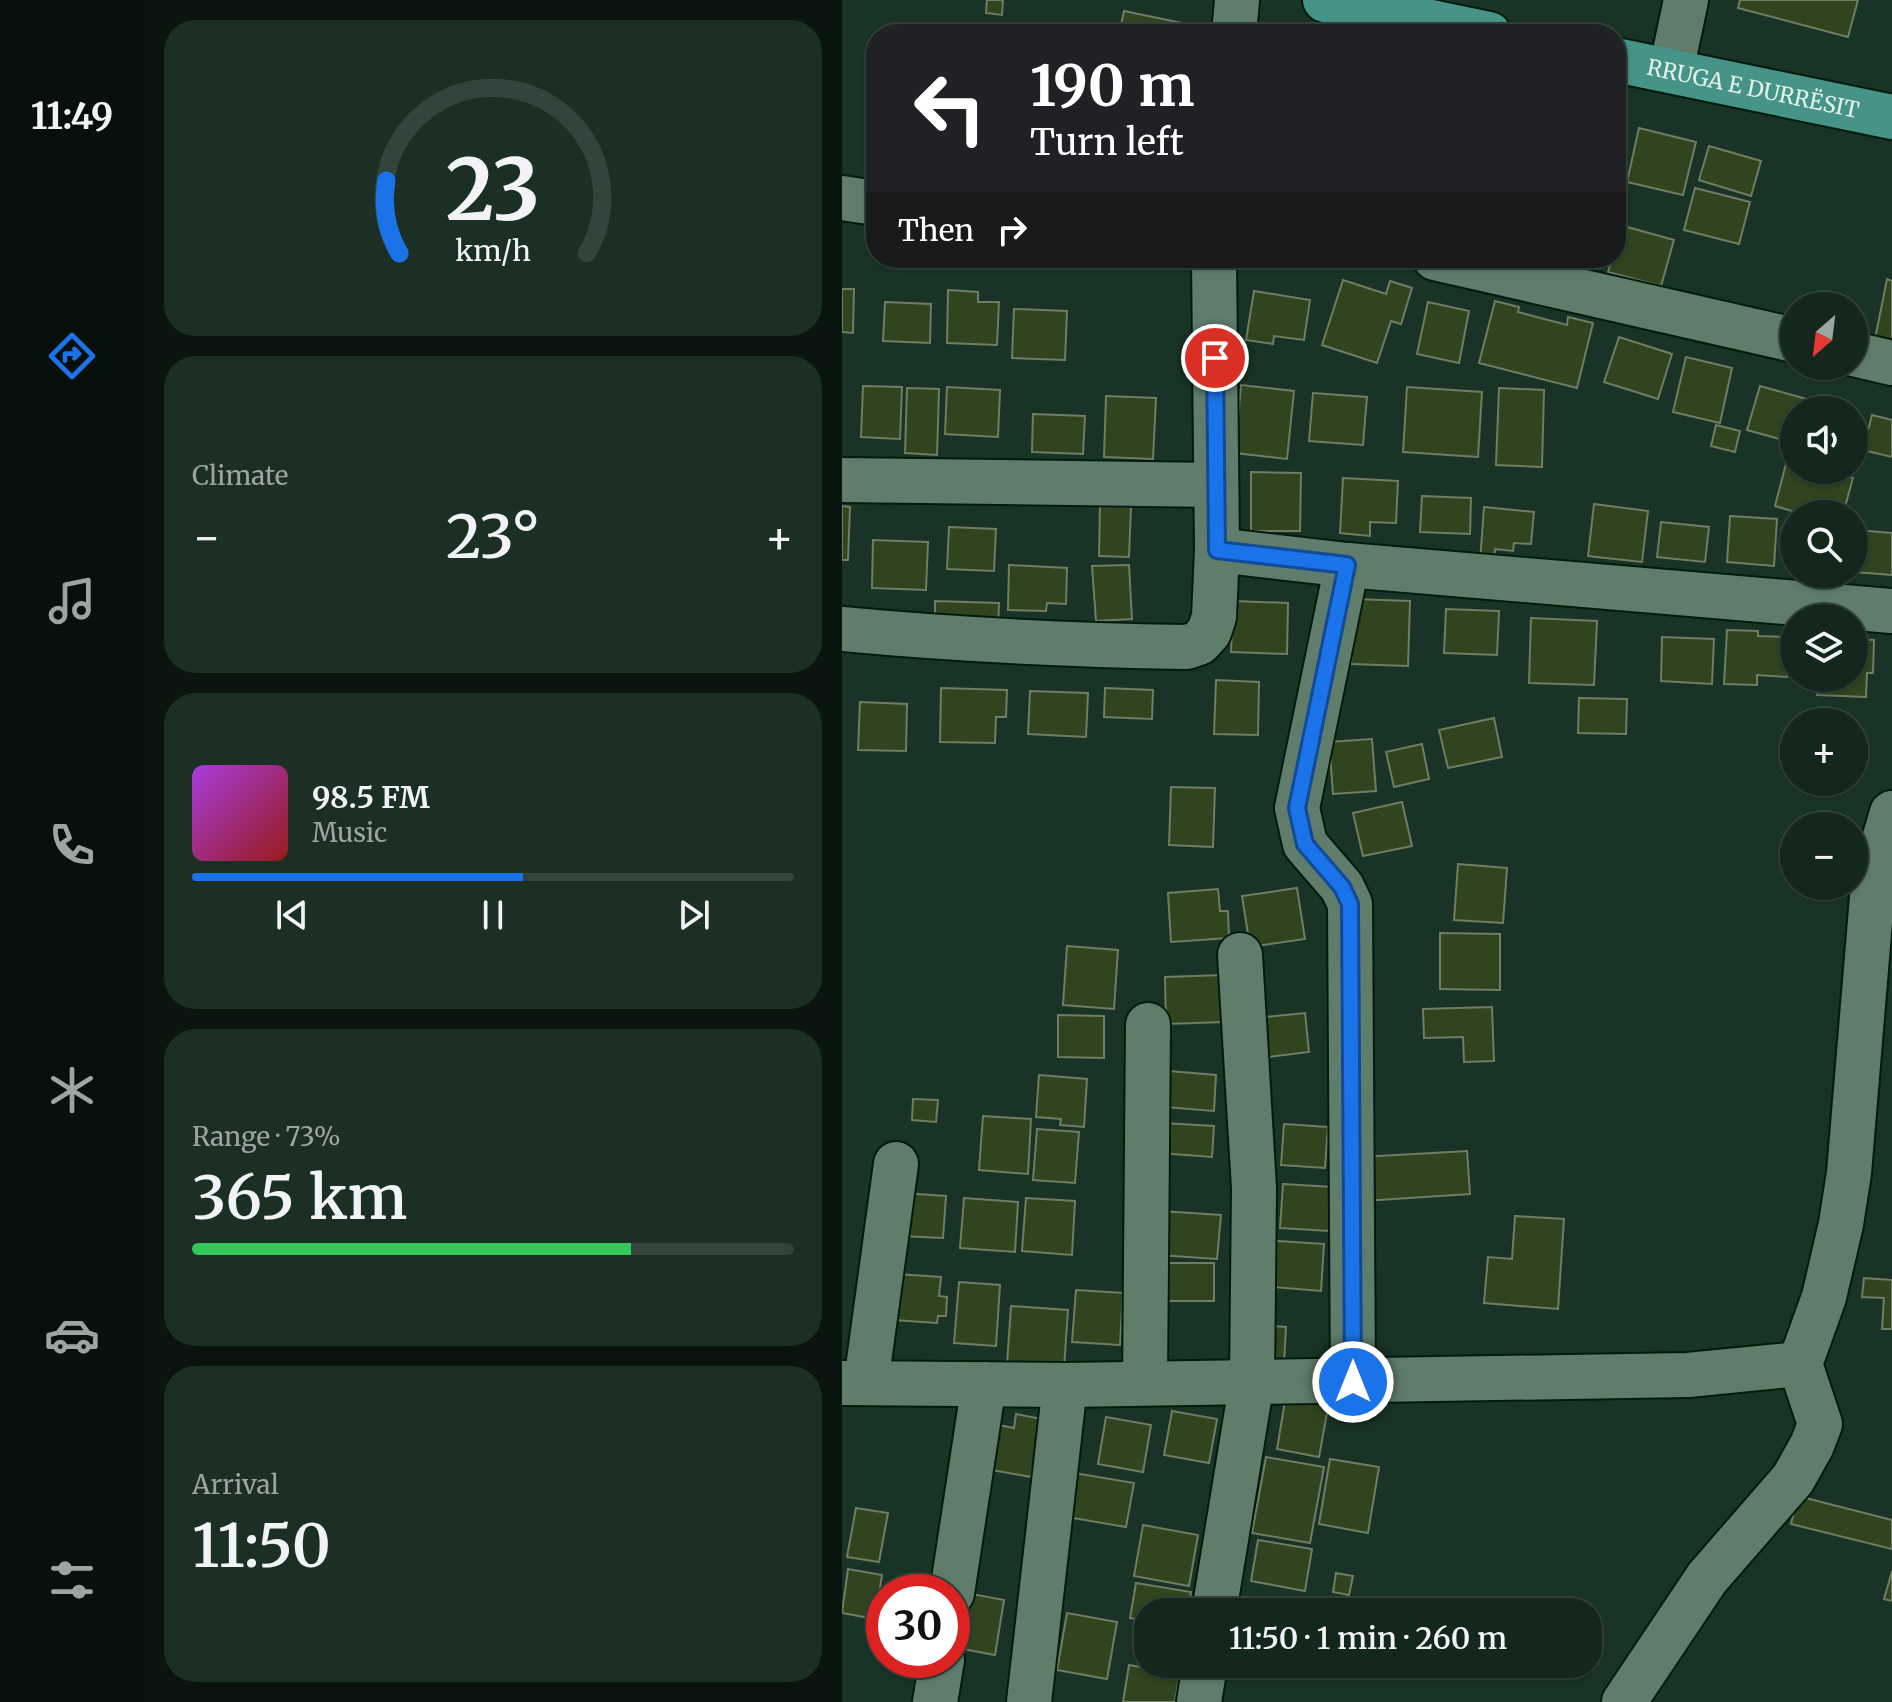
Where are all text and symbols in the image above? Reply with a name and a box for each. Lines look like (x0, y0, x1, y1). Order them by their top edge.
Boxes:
text: 190 m (1030, 51, 1195, 121)
street label: RRUGA E DURRËSIT (1645, 53, 1862, 124)
icon: left (898, 56, 1002, 160)
text: 11:49 (31, 94, 113, 139)
text: Turn left (1030, 120, 1184, 165)
text: 23 (446, 138, 540, 243)
icon: right (990, 208, 1034, 252)
text: Then (898, 211, 974, 249)
text: km/h (455, 233, 531, 269)
north arrow (1780, 292, 1868, 380)
map controls (1780, 292, 1868, 900)
pin (1181, 324, 1249, 392)
icon: directions (44, 328, 100, 384)
icon: arrive (1193, 336, 1237, 380)
button: sound (1780, 396, 1868, 484)
text: Climate (192, 459, 288, 492)
text: 23° (446, 499, 540, 574)
button: search (1780, 500, 1868, 588)
text: − (192, 510, 221, 565)
text: + (765, 510, 794, 565)
icon: music (44, 573, 100, 629)
button: layers (1780, 604, 1868, 692)
button: + (1780, 708, 1868, 796)
text: 98.5 FM (312, 778, 430, 816)
button: − (1780, 812, 1868, 900)
text: Music (312, 816, 387, 849)
icon: phone (44, 817, 100, 873)
icon: previous (270, 893, 314, 937)
icon: pause (471, 893, 515, 937)
icon: next (672, 893, 716, 937)
icon: climate (44, 1062, 100, 1118)
text: Range · 73% (192, 1120, 341, 1153)
text: 365 km (192, 1160, 407, 1235)
icon: car (44, 1307, 100, 1363)
position arrow (1311, 1340, 1395, 1424)
text: Arrival (192, 1468, 279, 1501)
text: 11:50 (192, 1508, 331, 1583)
icon: filters (44, 1552, 100, 1608)
speed limit sign: 30 (866, 1574, 970, 1678)
text: 11:50 · 1 min · 260 m (1229, 1619, 1507, 1657)

